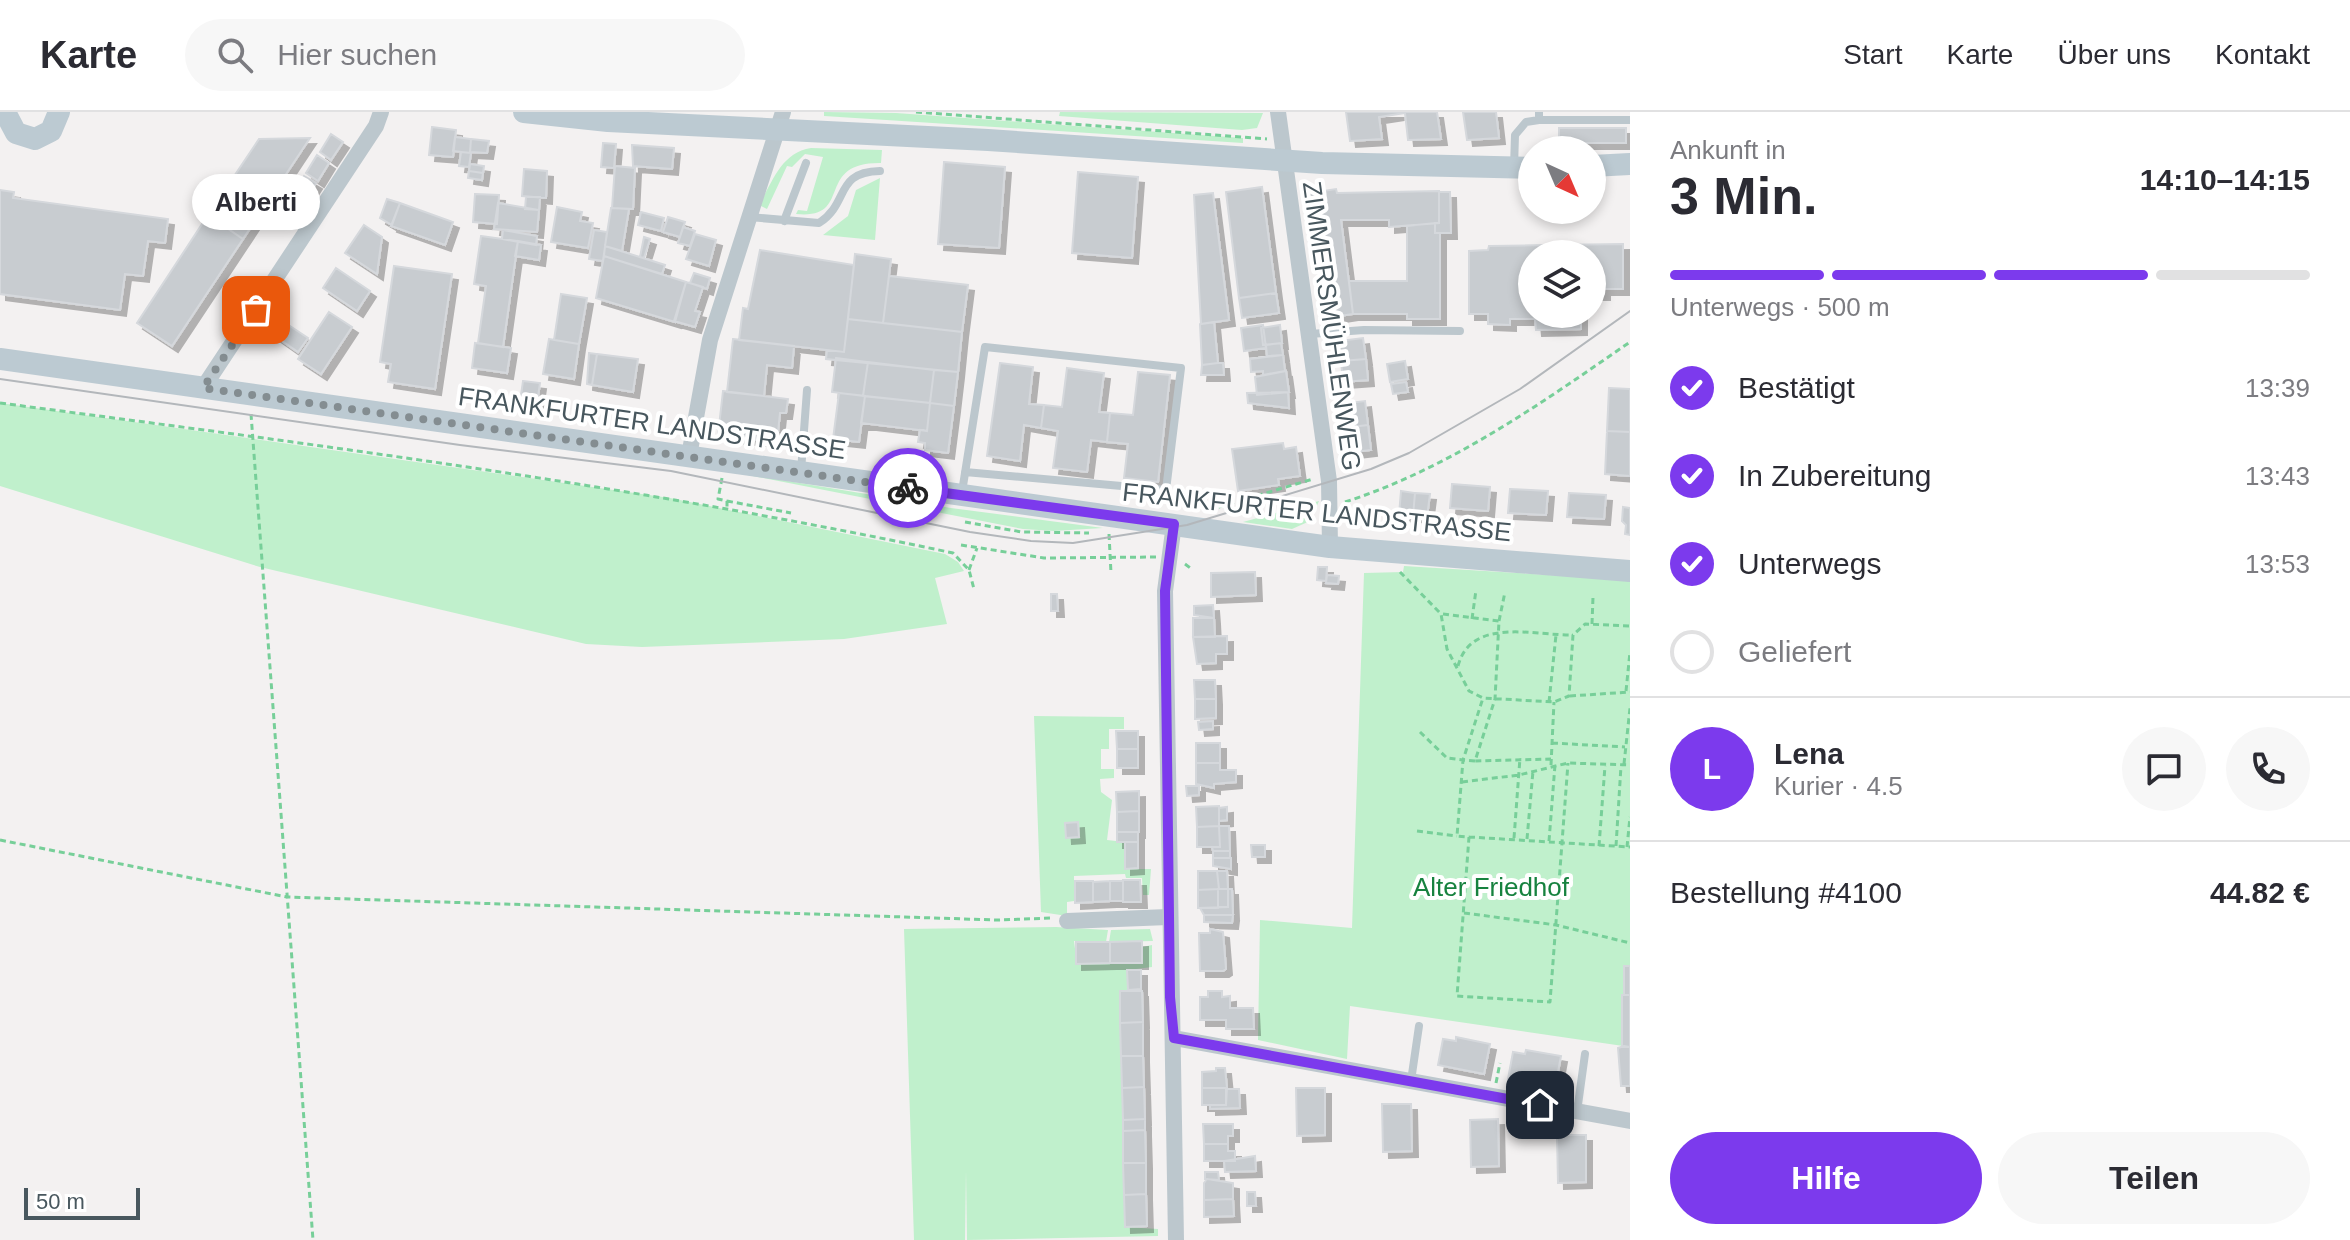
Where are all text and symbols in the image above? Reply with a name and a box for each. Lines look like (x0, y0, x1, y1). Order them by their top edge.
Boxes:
search box (185, 19, 745, 91)
icon: search (213, 33, 257, 77)
text: Karte (40, 34, 137, 76)
text: Hier suchen (277, 38, 437, 71)
text: Start (1843, 39, 1902, 70)
text: Karte (1946, 39, 2013, 70)
text: Über uns (2057, 39, 2171, 70)
text: Kontakt (2215, 39, 2310, 70)
text: Ankunft in (1670, 135, 1786, 165)
north arrow (1518, 136, 1606, 224)
map controls (1518, 136, 1606, 328)
text: 14:10–14:15 (2140, 163, 2310, 196)
text: 3 Min. (1670, 167, 1817, 225)
callout: Alberti (192, 174, 320, 230)
street label: ZIMMERSMÜHLENWEG (1297, 179, 1367, 473)
text: Alberti (215, 187, 297, 217)
button: layers (1518, 240, 1606, 328)
pin (222, 276, 290, 344)
icon: bag (234, 288, 278, 332)
text: Unterwegs · 500 m (1670, 292, 1890, 322)
icon: check (1670, 366, 1714, 410)
text: Bestätigt (1738, 371, 1855, 404)
text: 13:39 (2245, 373, 2310, 403)
street label: FRANKFURTER LANDSTRASSE (456, 381, 848, 465)
courier (868, 448, 948, 528)
icon: check (1670, 454, 1714, 498)
text: In Zubereitung (1738, 459, 1931, 492)
text: 13:43 (2245, 461, 2310, 491)
icon: bike (886, 466, 930, 510)
street label: FRANKFURTER LANDSTRASSE (1121, 477, 1513, 547)
icon: check (1670, 542, 1714, 586)
text: Unterwegs (1738, 547, 1881, 580)
text: 13:53 (2245, 549, 2310, 579)
text: Geliefert (1738, 635, 1851, 668)
button: chat (2122, 727, 2206, 811)
button: phone (2226, 727, 2310, 811)
text: Lena (1774, 737, 1844, 770)
text: L (1703, 752, 1721, 785)
text: Kurier · 4.5 (1774, 771, 1903, 801)
park label: Alter Friedhof (1413, 872, 1570, 902)
text: Bestellung #4100 (1670, 876, 1902, 909)
text: 44.82 € (2210, 876, 2310, 909)
pin (1506, 1071, 1574, 1139)
icon: home (1518, 1083, 1562, 1127)
button: Hilfe (1670, 1132, 1982, 1224)
button: Teilen (1998, 1132, 2310, 1224)
scale bar (24, 1184, 140, 1220)
text: 50 m (36, 1189, 85, 1214)

